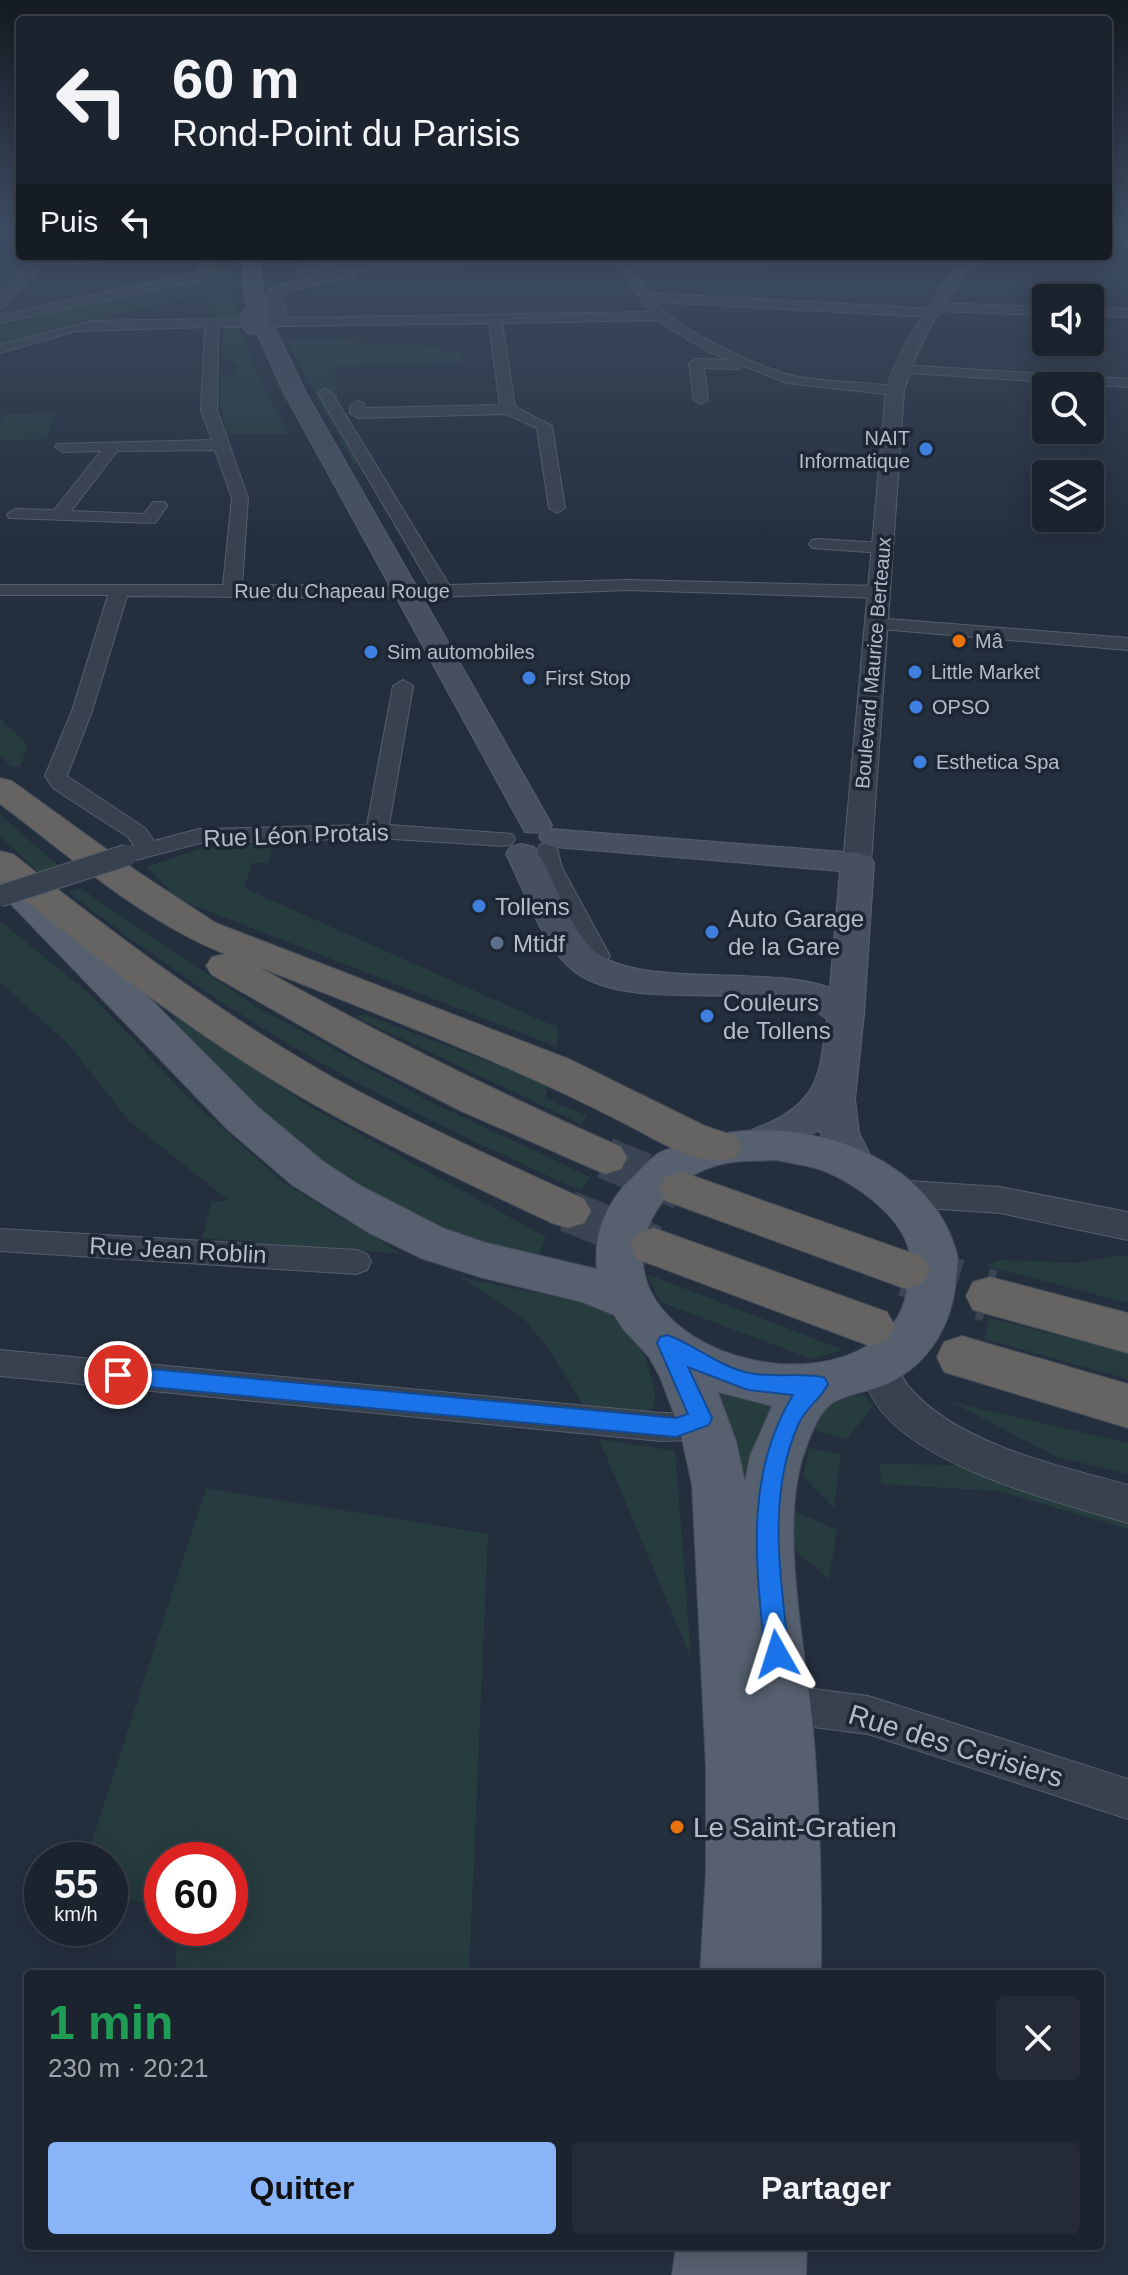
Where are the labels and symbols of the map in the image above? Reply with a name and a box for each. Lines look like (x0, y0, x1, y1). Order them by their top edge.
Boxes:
place label: NAIT Informatique (799, 427, 910, 472)
marker: NAIT Informatique (917, 440, 935, 458)
street label: Boulevard Maurice Berteaux (851, 536, 895, 790)
street label: Rue du Chapeau Rouge (234, 580, 450, 602)
place label: Mâ (975, 630, 1004, 652)
marker: Mâ (950, 632, 968, 650)
place label: Sim automobiles (387, 641, 535, 663)
marker: Sim automobiles (362, 643, 380, 661)
place label: Little Market (931, 661, 1040, 683)
marker: Little Market (906, 663, 924, 681)
place label: First Stop (545, 667, 631, 689)
marker: First Stop (520, 669, 538, 687)
place label: OPSO (932, 696, 990, 718)
marker: OPSO (907, 698, 925, 716)
place label: Esthetica Spa (936, 751, 1060, 773)
marker: Esthetica Spa (911, 753, 929, 771)
street label: Rue Léon Protais (203, 818, 389, 852)
place label: Tollens (495, 893, 570, 920)
marker: Tollens (470, 897, 488, 915)
place label: Auto Garage de la Gare (728, 905, 864, 960)
marker: Auto Garage de la Gare (703, 923, 721, 941)
place label: Mtidf (513, 930, 565, 957)
marker: Mtidf (488, 934, 506, 952)
place label: Couleurs de Tollens (723, 989, 831, 1044)
marker: Couleurs de Tollens (698, 1007, 716, 1025)
street label: Rue Jean Roblin (89, 1232, 267, 1268)
pin (84, 1341, 152, 1409)
position arrow (735, 1612, 819, 1696)
street label: Rue des Cerisiers (845, 1699, 1067, 1793)
place label: Le Saint-Gratien (693, 1812, 897, 1843)
marker: Le Saint-Gratien (668, 1818, 686, 1836)
speed limit sign: 60 (144, 1842, 248, 1946)

